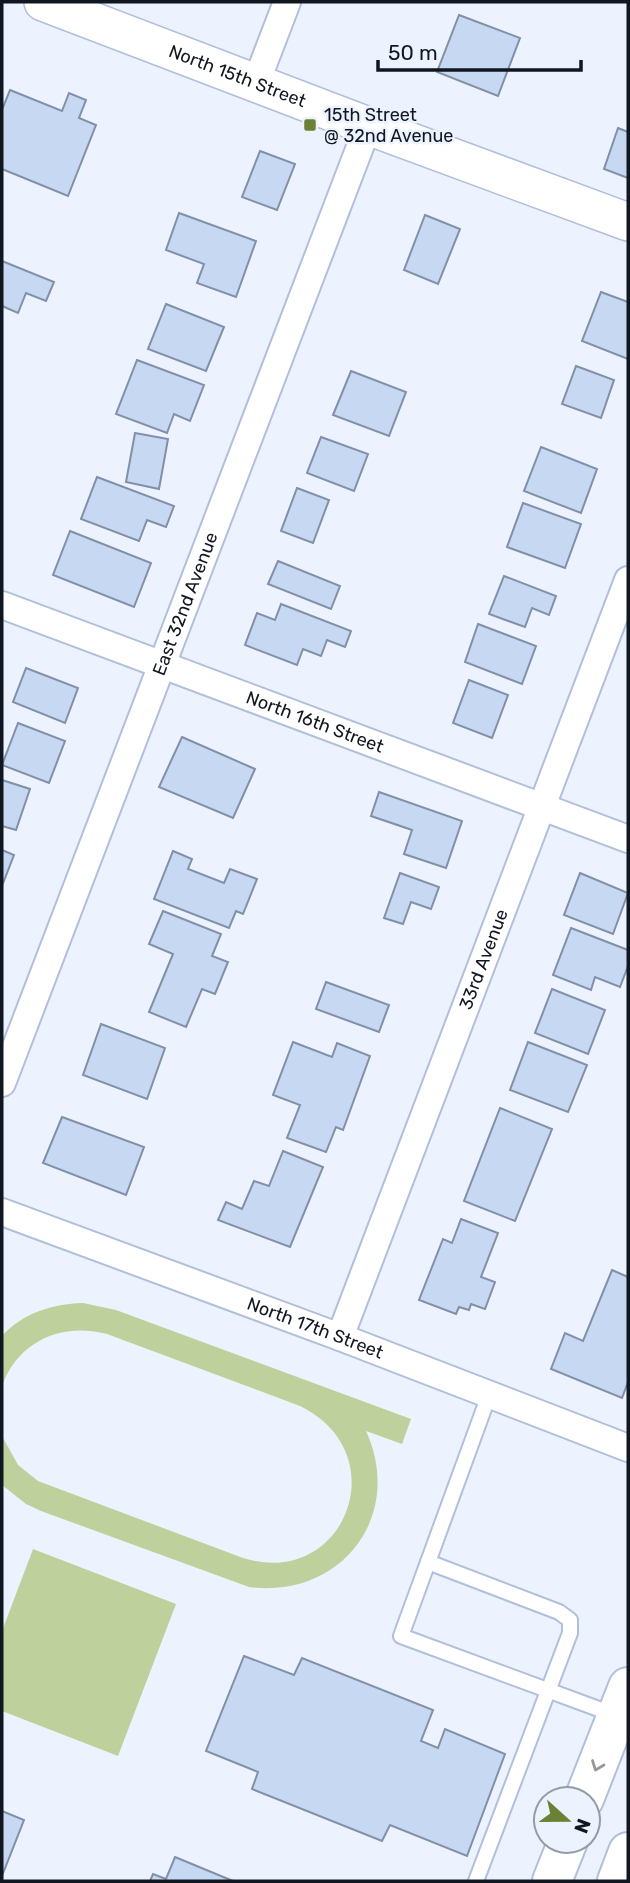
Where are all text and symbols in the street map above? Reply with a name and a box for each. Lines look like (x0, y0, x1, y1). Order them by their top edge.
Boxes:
scale bar (378, 28, 581, 72)
street label: North 15th Street (166, 40, 309, 112)
text: 50 m (388, 40, 438, 65)
place label: 15th Street @ 32nd Avenue (324, 104, 453, 147)
marker: 15th Street @ 32nd Avenue (302, 117, 318, 133)
street label: East 32nd Avenue (148, 529, 223, 679)
street label: North 16th Street (243, 686, 387, 758)
street label: 33rd Avenue (455, 906, 513, 1013)
street label: North 17th Street (244, 1293, 386, 1364)
one-way arrow (592, 1759, 606, 1771)
north arrow (532, 1785, 602, 1855)
text: N (569, 1815, 596, 1836)

